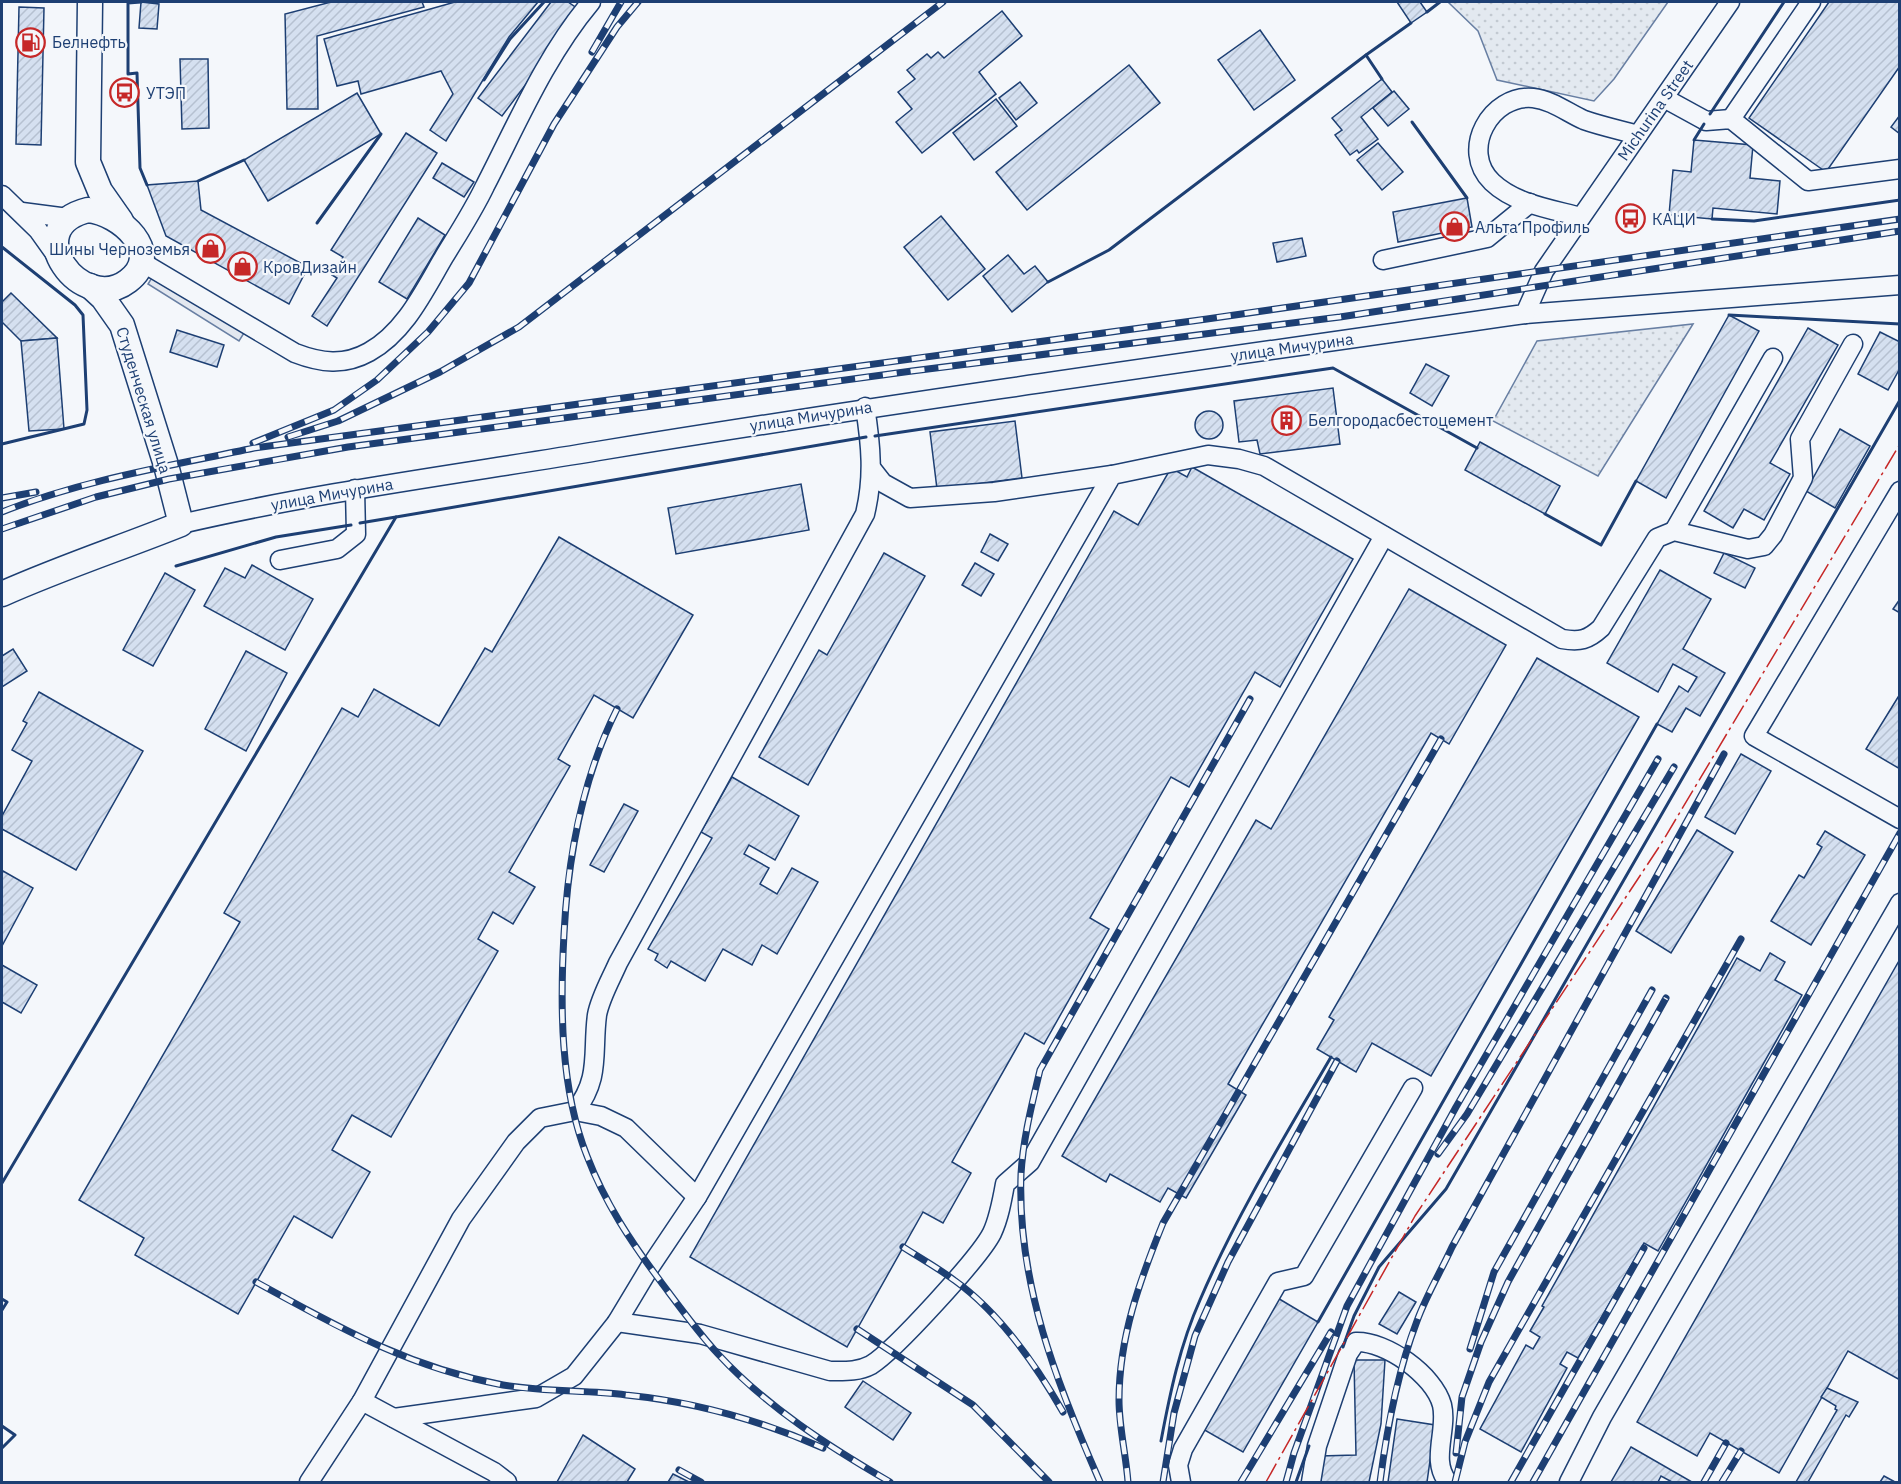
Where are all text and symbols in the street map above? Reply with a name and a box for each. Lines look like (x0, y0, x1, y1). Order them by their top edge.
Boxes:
fuel station icon: Белнефть (15, 26, 47, 58)
place label: Белнефть (52, 32, 126, 52)
street label: Michurina Street (1613, 56, 1697, 164)
bus stop icon: УТЭП (109, 77, 141, 109)
place label: УТЭП (146, 83, 186, 103)
bus stop icon: КАЦИ (1615, 203, 1647, 235)
place label: КАЦИ (1652, 209, 1696, 229)
shop icon: Альта Профиль (1438, 211, 1470, 243)
place label: Альта Профиль (1475, 217, 1590, 237)
shop icon: Шины Черноземья (195, 233, 227, 265)
place label: Шины Черноземья (49, 239, 190, 259)
shop icon: КровДизайн (226, 251, 258, 283)
place label: КровДизайн (263, 257, 357, 277)
street label: Студенческая улица (112, 324, 176, 476)
street label: улица Мичурина (1229, 328, 1355, 366)
street label: улица Мичурина (748, 396, 874, 436)
building icon: Белгородасбестоцемент (1271, 404, 1303, 436)
place label: Белгородасбестоцемент (1308, 410, 1494, 430)
street label: улица Мичурина (269, 473, 395, 515)

